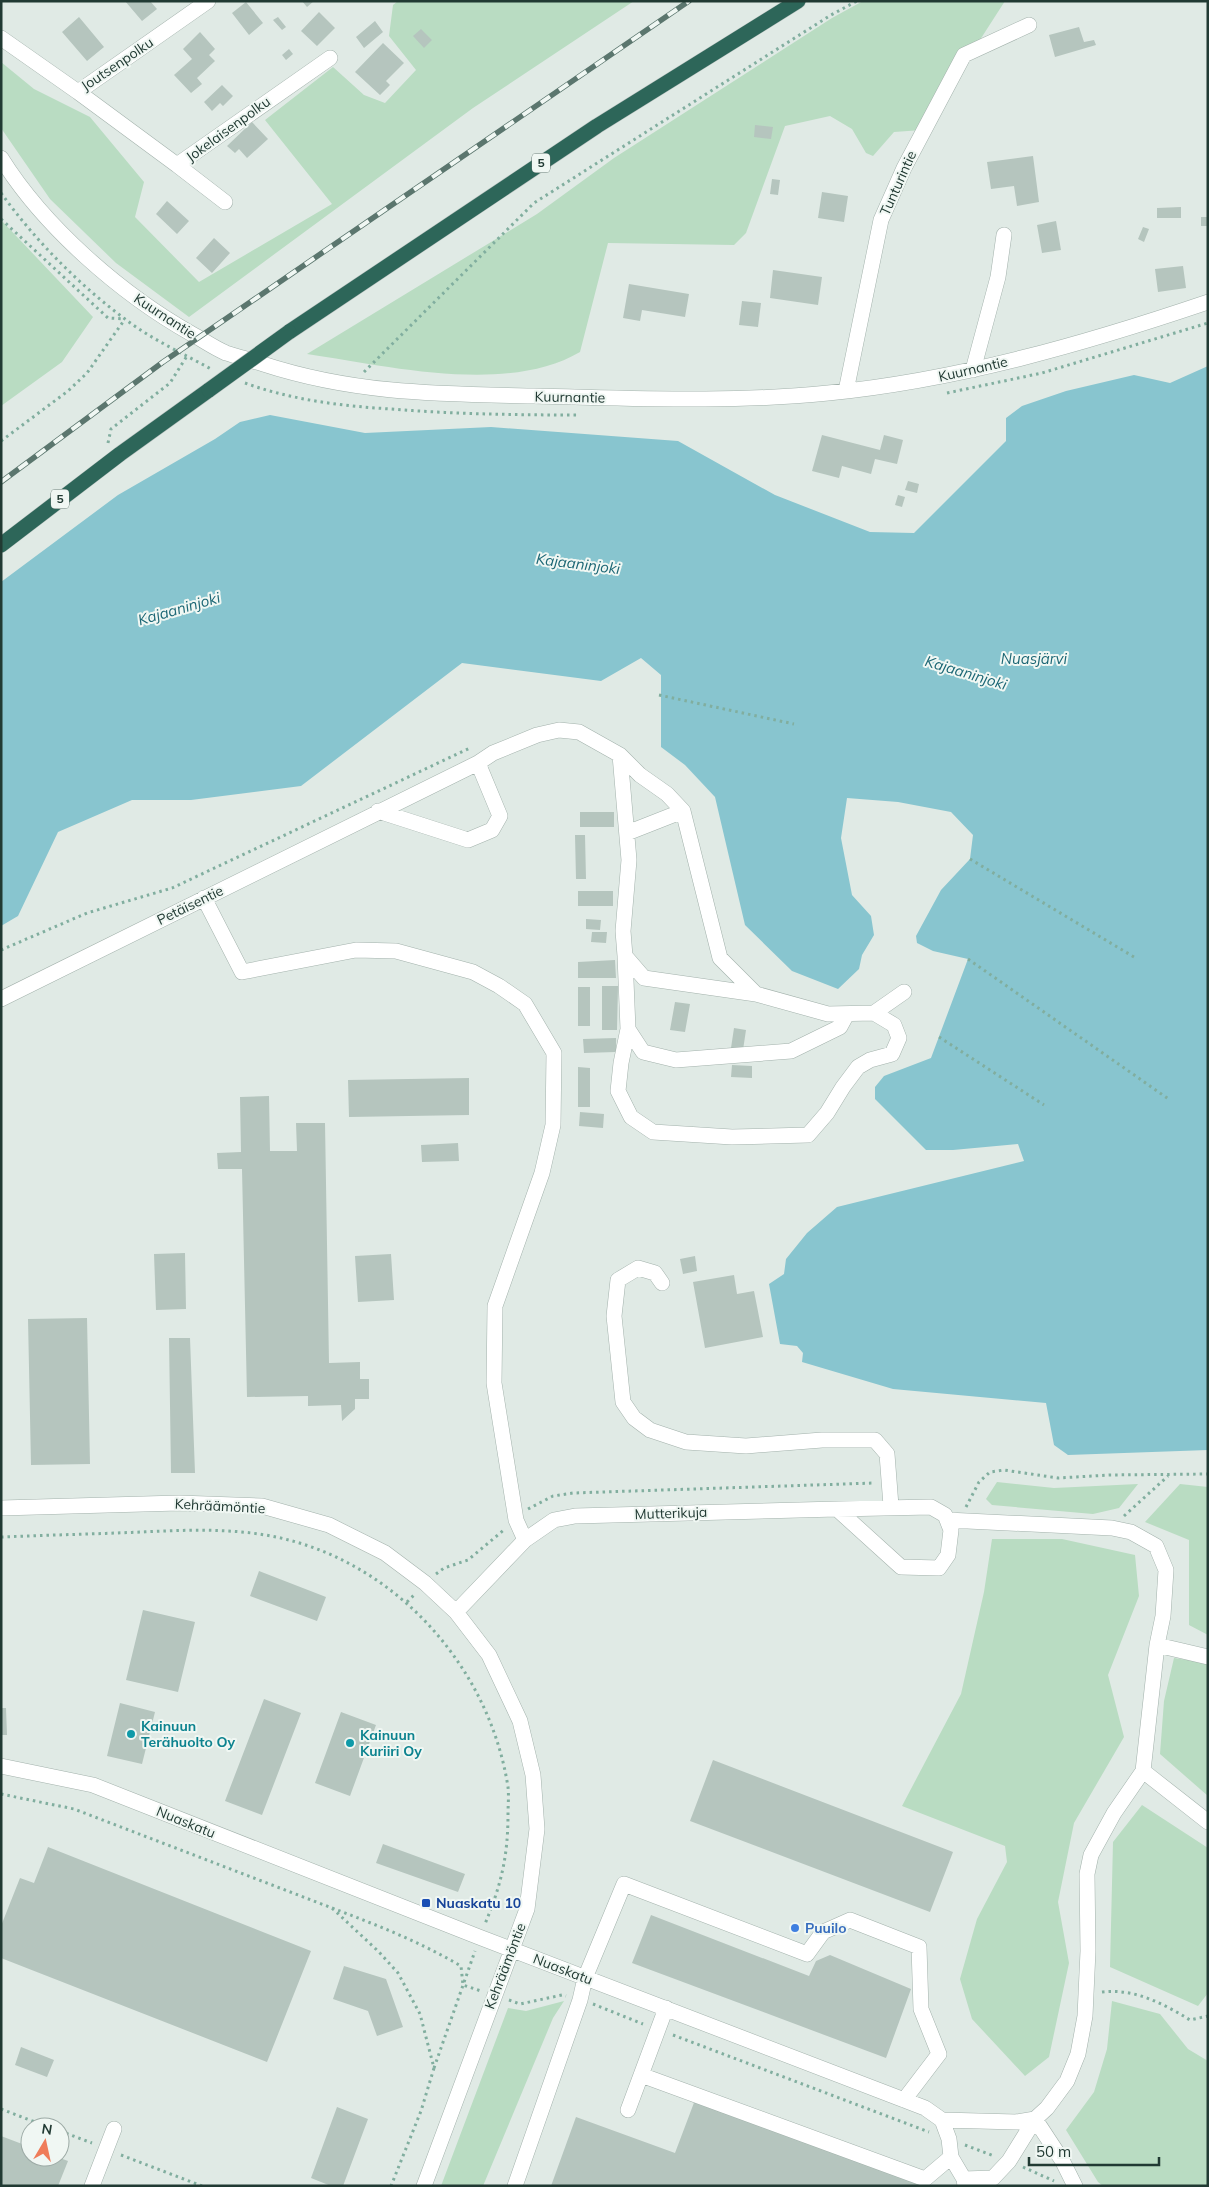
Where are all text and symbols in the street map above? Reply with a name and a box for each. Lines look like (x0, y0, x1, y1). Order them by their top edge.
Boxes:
street label: Joutsenpolku (77, 33, 157, 95)
street label: Jokelaisenpolku (182, 92, 274, 166)
street label: Tunturintie (876, 148, 920, 218)
road number: 5 (532, 154, 550, 172)
street label: Kuurnantie (130, 289, 200, 343)
street label: Kuurnantie (937, 352, 1009, 386)
street label: Kuurnantie (535, 387, 605, 407)
road number: 5 (51, 489, 69, 508)
water label: Kajaaninjoki (535, 549, 622, 578)
water label: Kajaaninjoki (136, 588, 223, 629)
water label: Nuasjärvi (1001, 649, 1068, 668)
water label: Kajaaninjoki (923, 651, 1010, 694)
street label: Petäisentie (154, 881, 226, 929)
street label: Kehräämöntie (174, 1495, 266, 1517)
street label: Mutterikuja (634, 1503, 708, 1523)
place label: Kainuun Terähuolto Oy (141, 1717, 236, 1751)
place label: Kainuun Kuriiri Oy (360, 1726, 422, 1760)
marker: Kainuun Terähuolto Oy (125, 1728, 137, 1740)
marker: Kainuun Kuriiri Oy (344, 1737, 356, 1749)
street label: Nuaskatu (154, 1802, 218, 1842)
place label: Nuaskatu 10 (436, 1894, 521, 1912)
marker: Nuaskatu 10 (420, 1897, 432, 1909)
place label: Puuilo (805, 1919, 847, 1937)
street label: Kehräämöntie (480, 1920, 530, 2012)
marker: Puuilo (789, 1922, 801, 1934)
street label: Nuaskatu (531, 1949, 595, 1989)
north arrow (20, 2117, 70, 2167)
text: N (40, 2119, 54, 2139)
scale bar (1029, 2134, 1159, 2166)
text: 50 m (1036, 2142, 1071, 2161)

